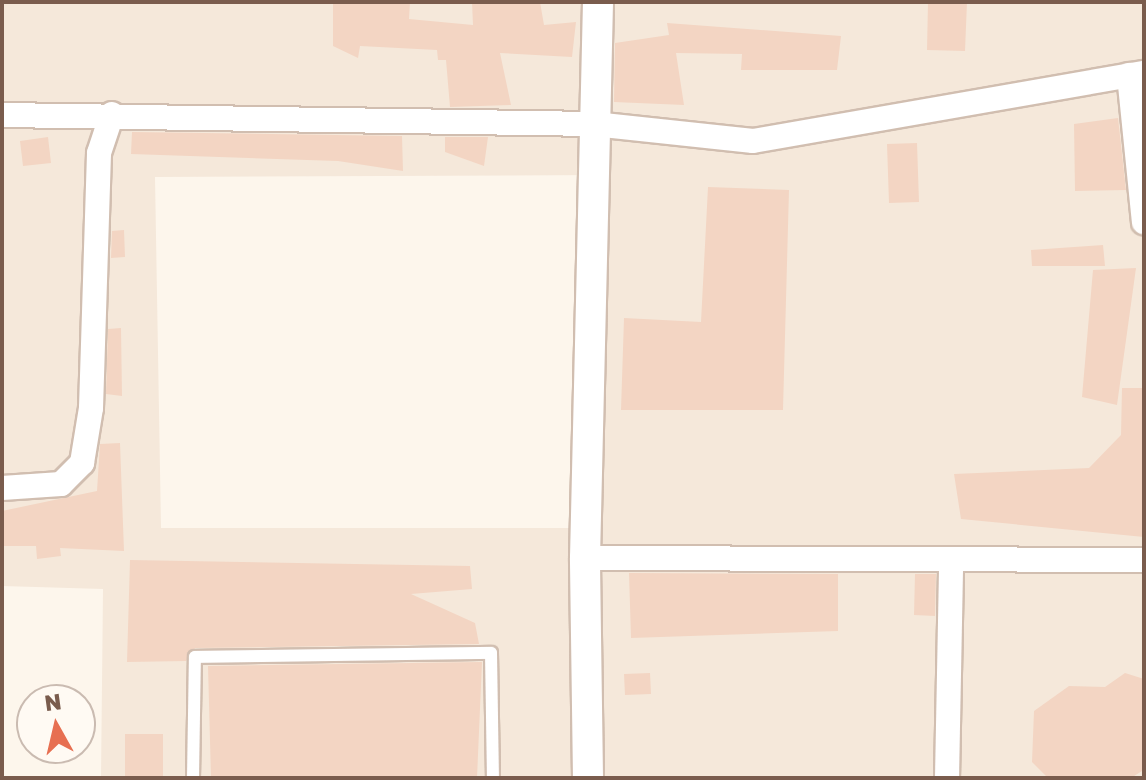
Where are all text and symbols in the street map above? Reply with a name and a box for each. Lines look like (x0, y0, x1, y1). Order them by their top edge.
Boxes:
north arrow (16, 684, 96, 764)
text: N (43, 687, 63, 716)

